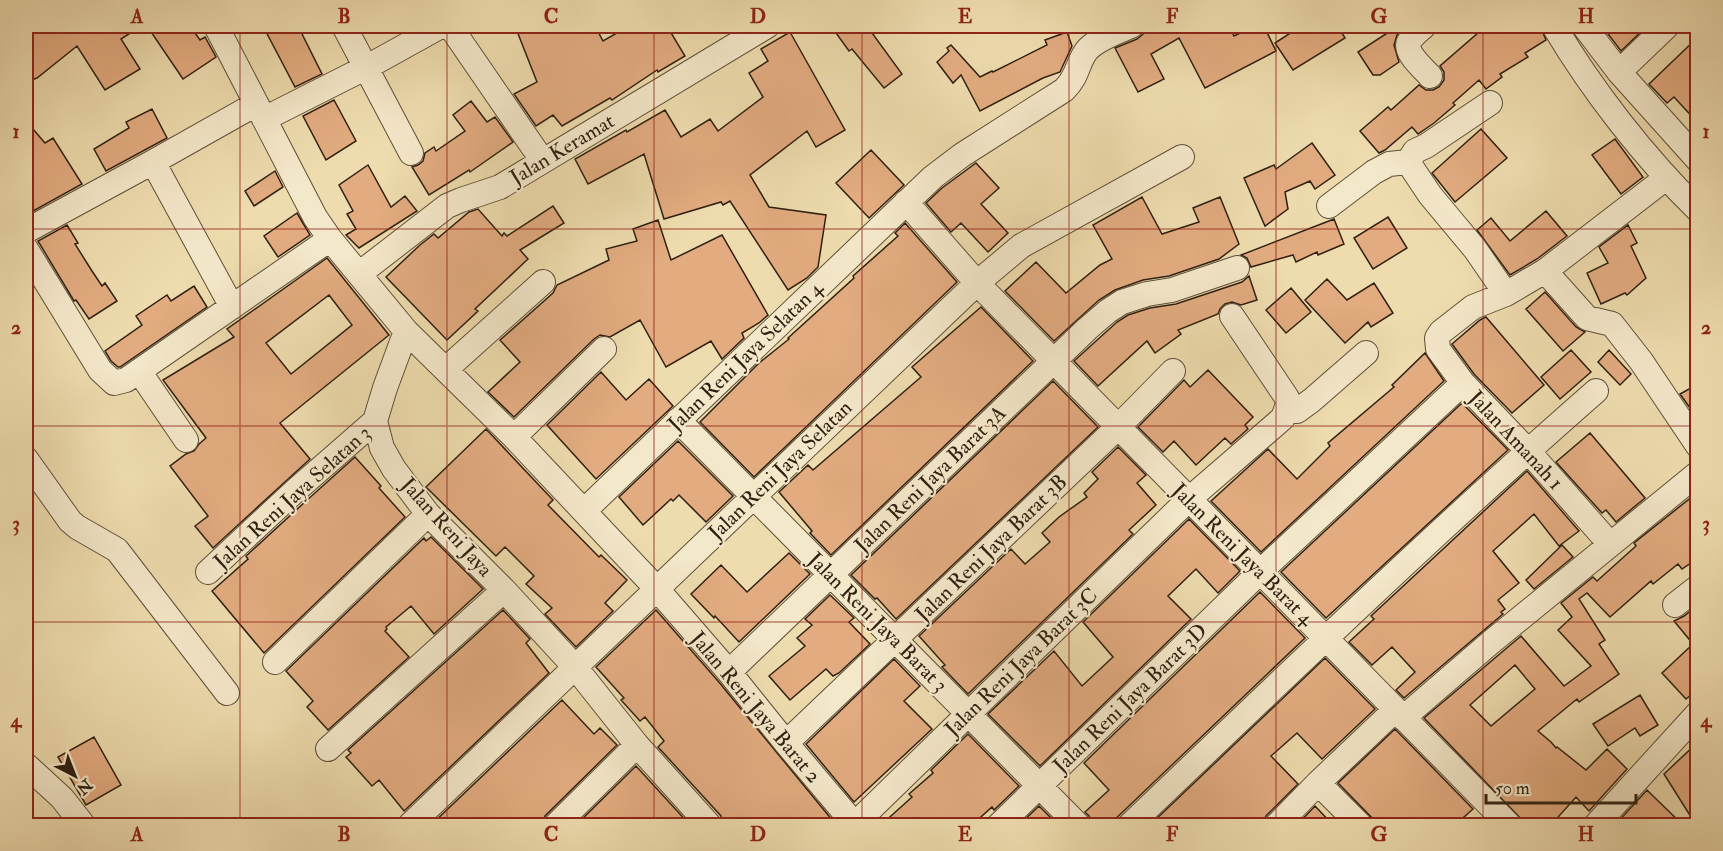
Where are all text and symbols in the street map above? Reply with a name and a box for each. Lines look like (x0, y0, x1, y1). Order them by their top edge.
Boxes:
text: A (130, 4, 144, 29)
text: B (337, 4, 351, 29)
text: C (544, 4, 558, 29)
text: D (750, 4, 766, 29)
text: E (958, 4, 973, 29)
text: F (1166, 4, 1179, 29)
text: G (1371, 4, 1388, 29)
text: H (1578, 4, 1594, 29)
street label: Jalan Keramat (504, 108, 620, 192)
text: 1 (12, 119, 20, 144)
text: 1 (1702, 119, 1710, 144)
street label: Jalan Reni Jaya Selatan 4 (661, 274, 830, 438)
text: 2 (11, 315, 21, 340)
text: 2 (1701, 315, 1711, 340)
street label: Jalan Amanah 1 (1462, 384, 1569, 496)
street label: Jalan Reni Jaya Selatan (702, 395, 858, 547)
street label: Jalan Reni Jaya Barat 3A (848, 400, 1012, 559)
street label: Jalan Reni Jaya Selatan 3 (207, 420, 377, 576)
street label: Jalan Reni Jaya Barat 3B (909, 469, 1073, 629)
street label: Jalan Reni Jaya (394, 471, 499, 583)
street label: Jalan Reni Jaya Barat 4 (1165, 477, 1321, 632)
text: 3 (12, 511, 20, 536)
text: 3 (1702, 511, 1710, 536)
street label: Jalan Reni Jaya Barat 3 (801, 546, 953, 698)
street label: Jalan Reni Jaya Barat 3C (938, 582, 1104, 743)
street label: Jalan Reni Jaya Barat 3D (1047, 618, 1213, 780)
street label: Jalan Reni Jaya Barat 2 (684, 625, 827, 789)
text: 4 (10, 708, 23, 733)
text: 4 (1700, 708, 1713, 733)
north arrow (45, 746, 105, 806)
scale bar (1486, 767, 1636, 805)
text: N (72, 774, 97, 799)
text: 50 m (1495, 777, 1530, 800)
text: A (130, 822, 144, 847)
text: B (337, 822, 351, 847)
text: C (544, 822, 558, 847)
text: D (750, 822, 766, 847)
text: E (958, 822, 973, 847)
text: F (1166, 822, 1179, 847)
text: G (1371, 822, 1388, 847)
text: H (1578, 822, 1594, 847)

